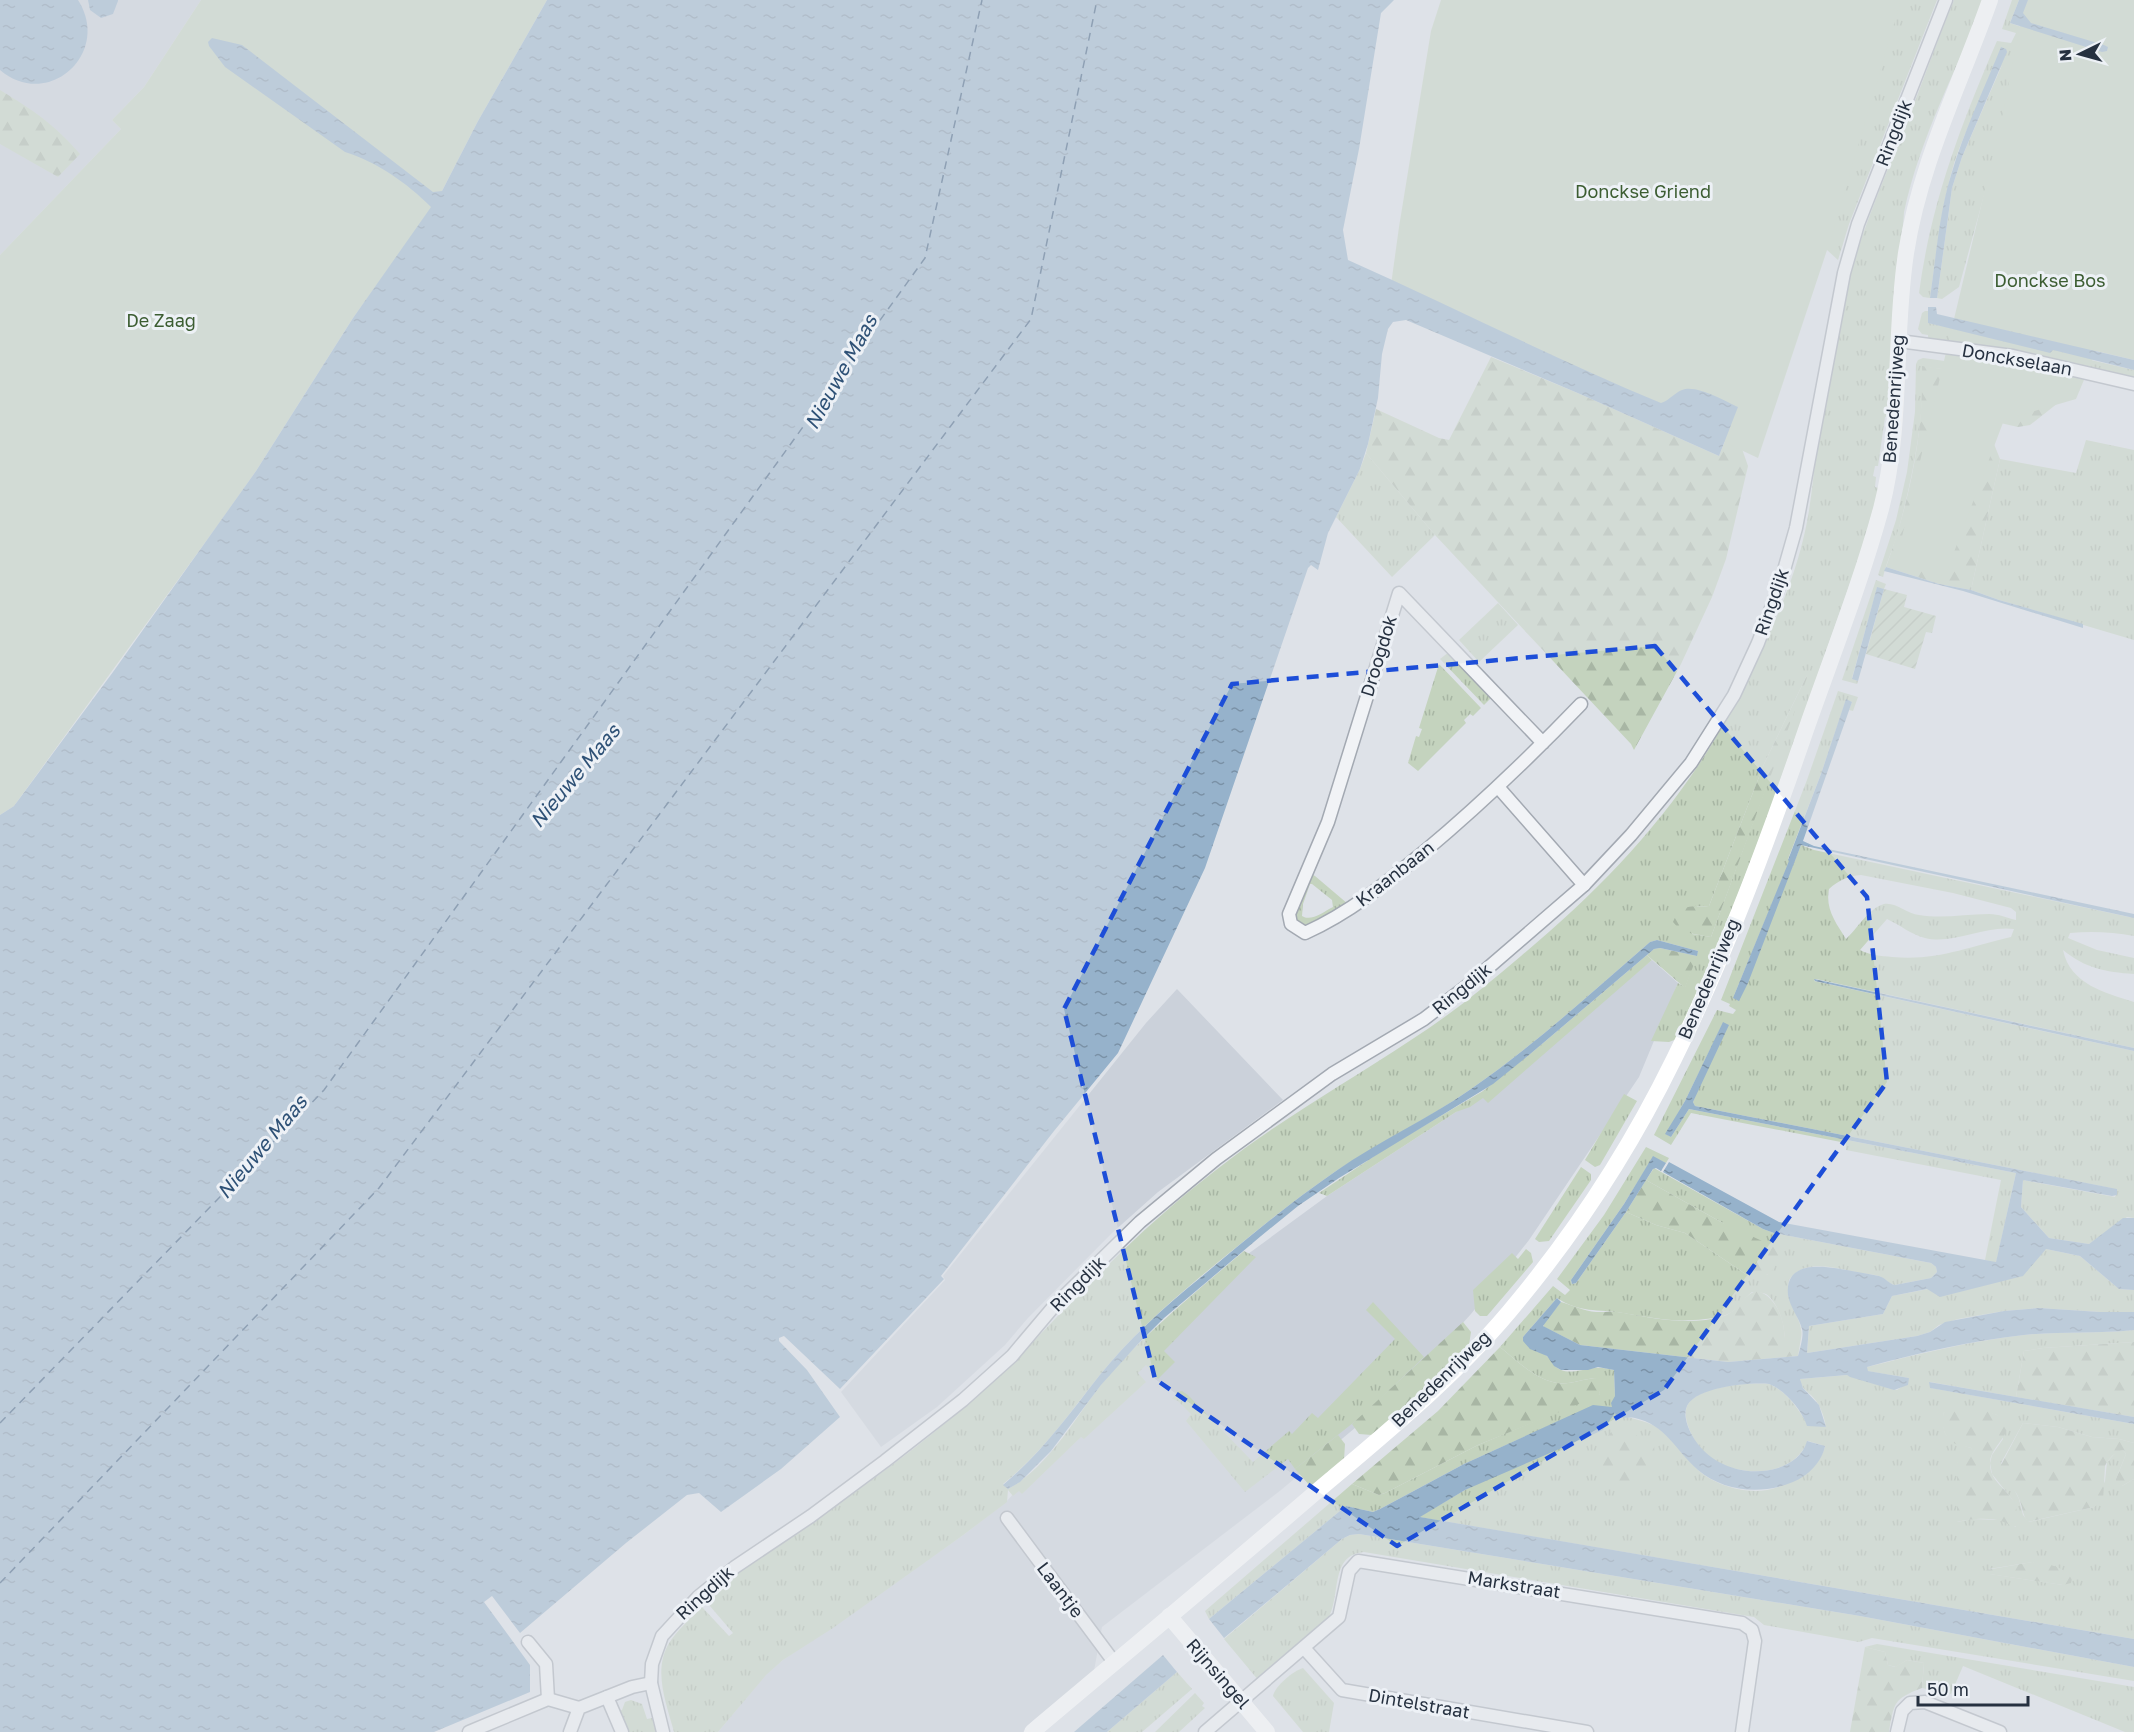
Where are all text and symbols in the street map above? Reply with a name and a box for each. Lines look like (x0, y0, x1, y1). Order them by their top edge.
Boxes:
north arrow (2050, 24, 2110, 84)
text: N (2055, 48, 2076, 62)
street label: Ringdijk (1870, 96, 1916, 169)
park label: Donckse Griend (1575, 180, 1711, 202)
park label: Donckse Bos (1994, 269, 2106, 291)
park label: De Zaag (126, 309, 196, 331)
water label: Nieuwe Maas (799, 309, 882, 433)
street label: Benedenrijweg (1878, 334, 1908, 464)
street label: Donckselaan (1960, 338, 2074, 380)
street label: Ringdijk (1749, 565, 1793, 638)
street label: Droogdok (1355, 612, 1401, 699)
water label: Nieuwe Maas (524, 718, 625, 832)
street label: Kraanbaan (1351, 836, 1438, 911)
street label: Benedenrijweg (1673, 915, 1743, 1042)
street label: Ringdijk (1427, 958, 1496, 1019)
water label: Nieuwe Maas (211, 1089, 312, 1203)
street label: Ringdijk (1045, 1251, 1110, 1316)
street label: Benedenrijweg (1386, 1326, 1494, 1431)
street label: Laantje (1033, 1557, 1089, 1622)
street label: Ringdijk (671, 1561, 738, 1624)
street label: Markstraat (1466, 1566, 1562, 1602)
street label: Rijnsingel (1182, 1634, 1255, 1713)
scale bar (1918, 1669, 2028, 1707)
text: 50 m (1927, 1678, 1969, 1700)
street label: Dintelstraat (1367, 1683, 1472, 1723)

